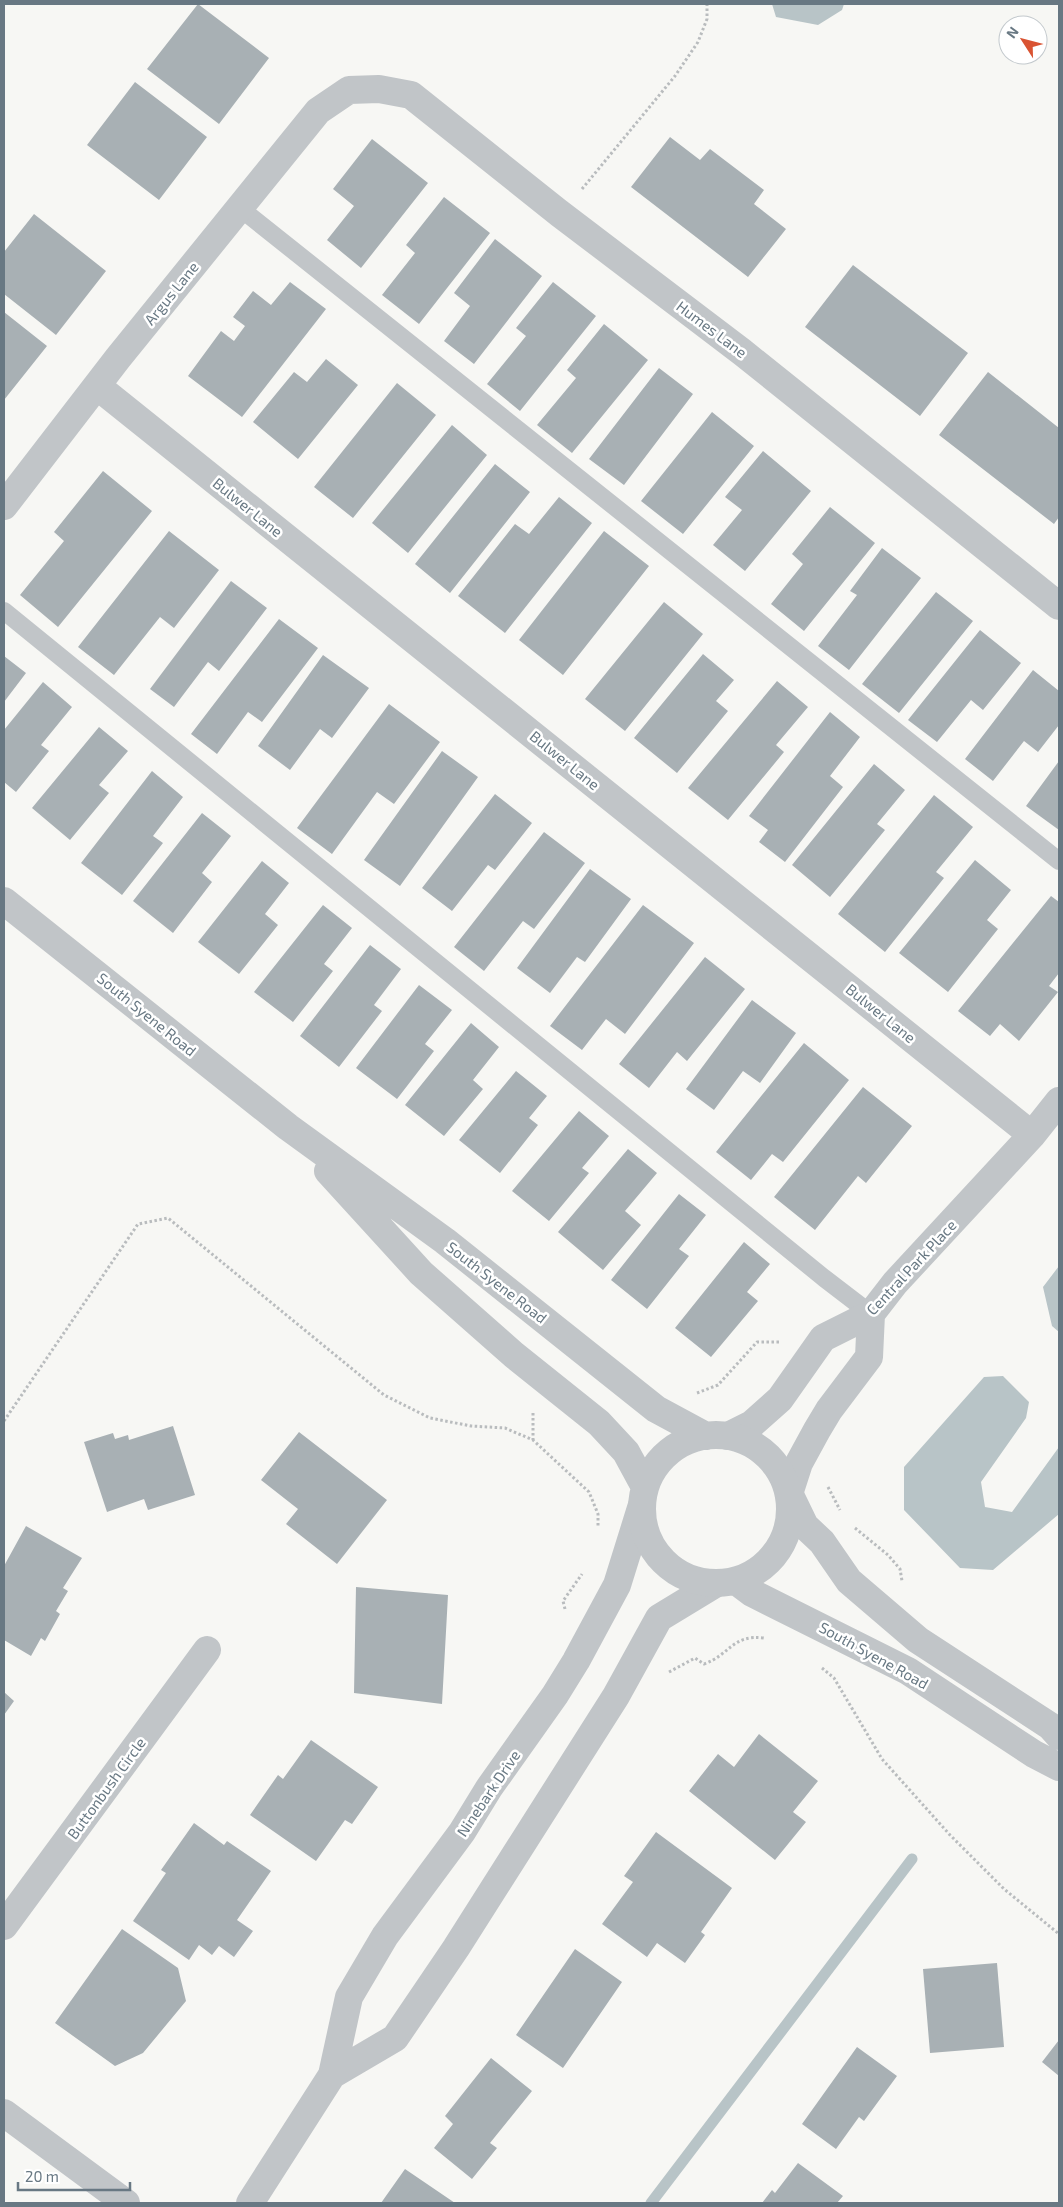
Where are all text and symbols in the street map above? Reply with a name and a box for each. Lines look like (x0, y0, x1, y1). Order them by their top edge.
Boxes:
north arrow (998, 15, 1048, 65)
text: N (1002, 23, 1022, 41)
street label: Argus Lane (140, 258, 202, 328)
street label: Humes Lane (673, 297, 751, 361)
street label: Bulwer Lane (210, 474, 286, 540)
street label: Bulwer Lane (527, 727, 603, 793)
street label: South Syene Road (94, 969, 200, 1059)
street label: Bulwer Lane (843, 980, 919, 1046)
street label: Central Park Place (862, 1216, 960, 1318)
street label: South Syene Road (443, 1237, 551, 1327)
street label: South Syene Road (816, 1618, 932, 1692)
street label: Buttonbush Circle (63, 1734, 149, 1842)
street label: Ninebark Drive (452, 1746, 524, 1840)
scale bar (18, 2160, 130, 2192)
text: 20 m (25, 2167, 59, 2185)

